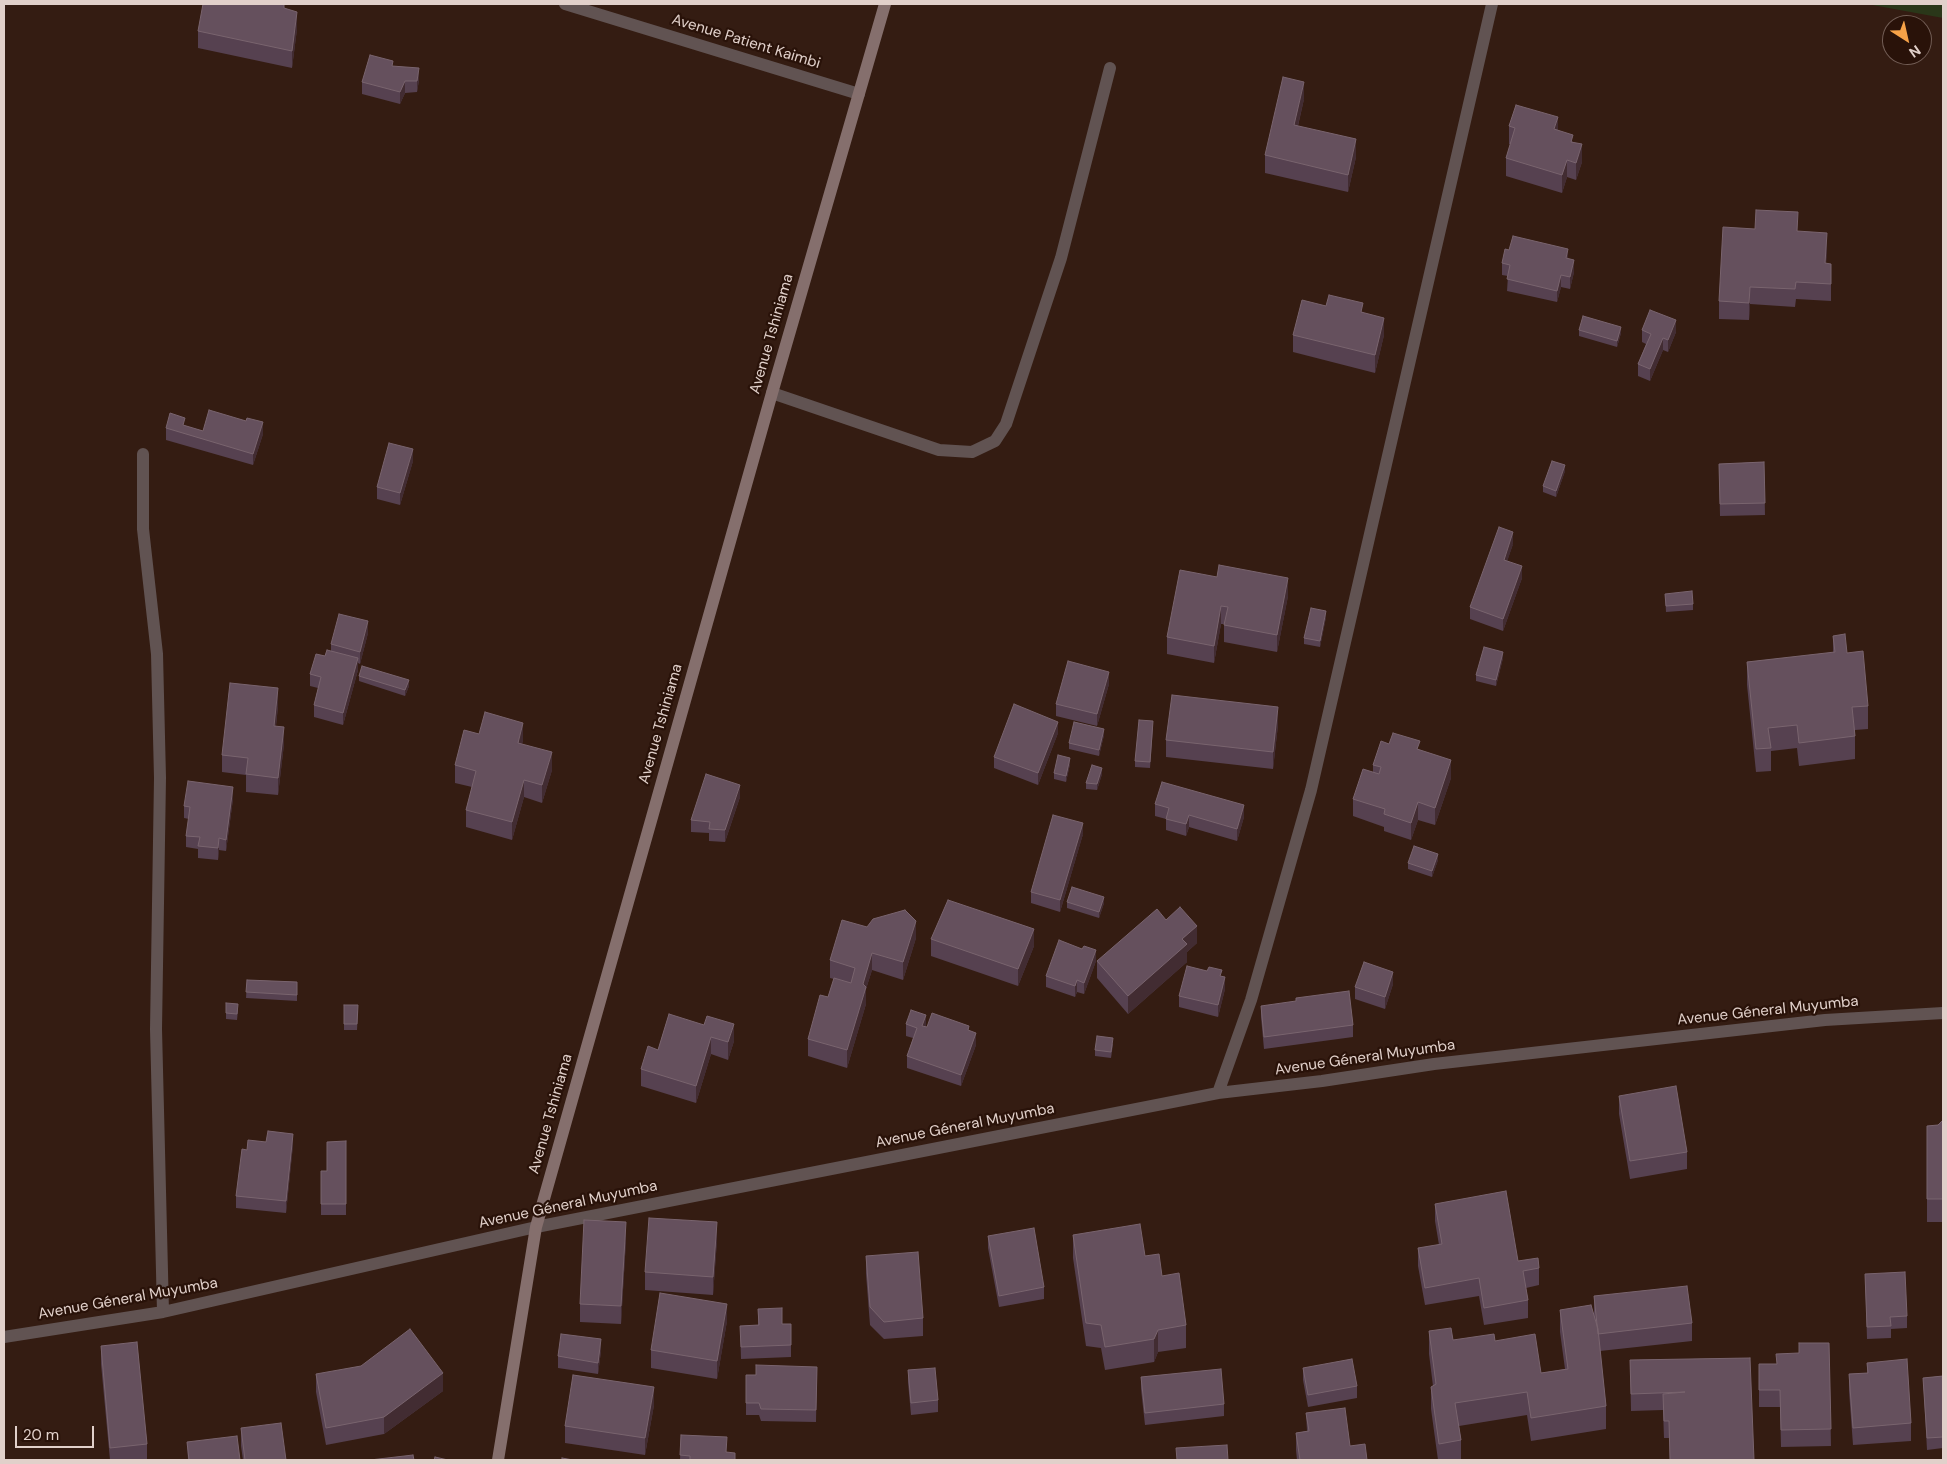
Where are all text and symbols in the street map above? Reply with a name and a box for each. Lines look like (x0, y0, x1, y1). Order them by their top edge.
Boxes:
street label: Avenue Patient Kaimbi (670, 11, 822, 73)
north arrow (1882, 15, 1932, 65)
text: N (1906, 41, 1924, 62)
street label: Avenue Tshiniama (746, 272, 798, 396)
street label: Avenue Tshiniama (635, 662, 687, 786)
street label: Avenue Géneral Muyumba (1677, 993, 1859, 1029)
street label: Avenue Géneral Muyumba (1274, 1036, 1456, 1080)
street label: Avenue Tshiniama (525, 1052, 577, 1176)
street label: Avenue Géneral Muyumba (874, 1100, 1056, 1152)
street label: Avenue Géneral Muyumba (477, 1177, 659, 1233)
street label: Avenue Géneral Muyumba (37, 1274, 219, 1324)
scale bar (18, 1416, 96, 1448)
text: 20 m (23, 1425, 59, 1445)

